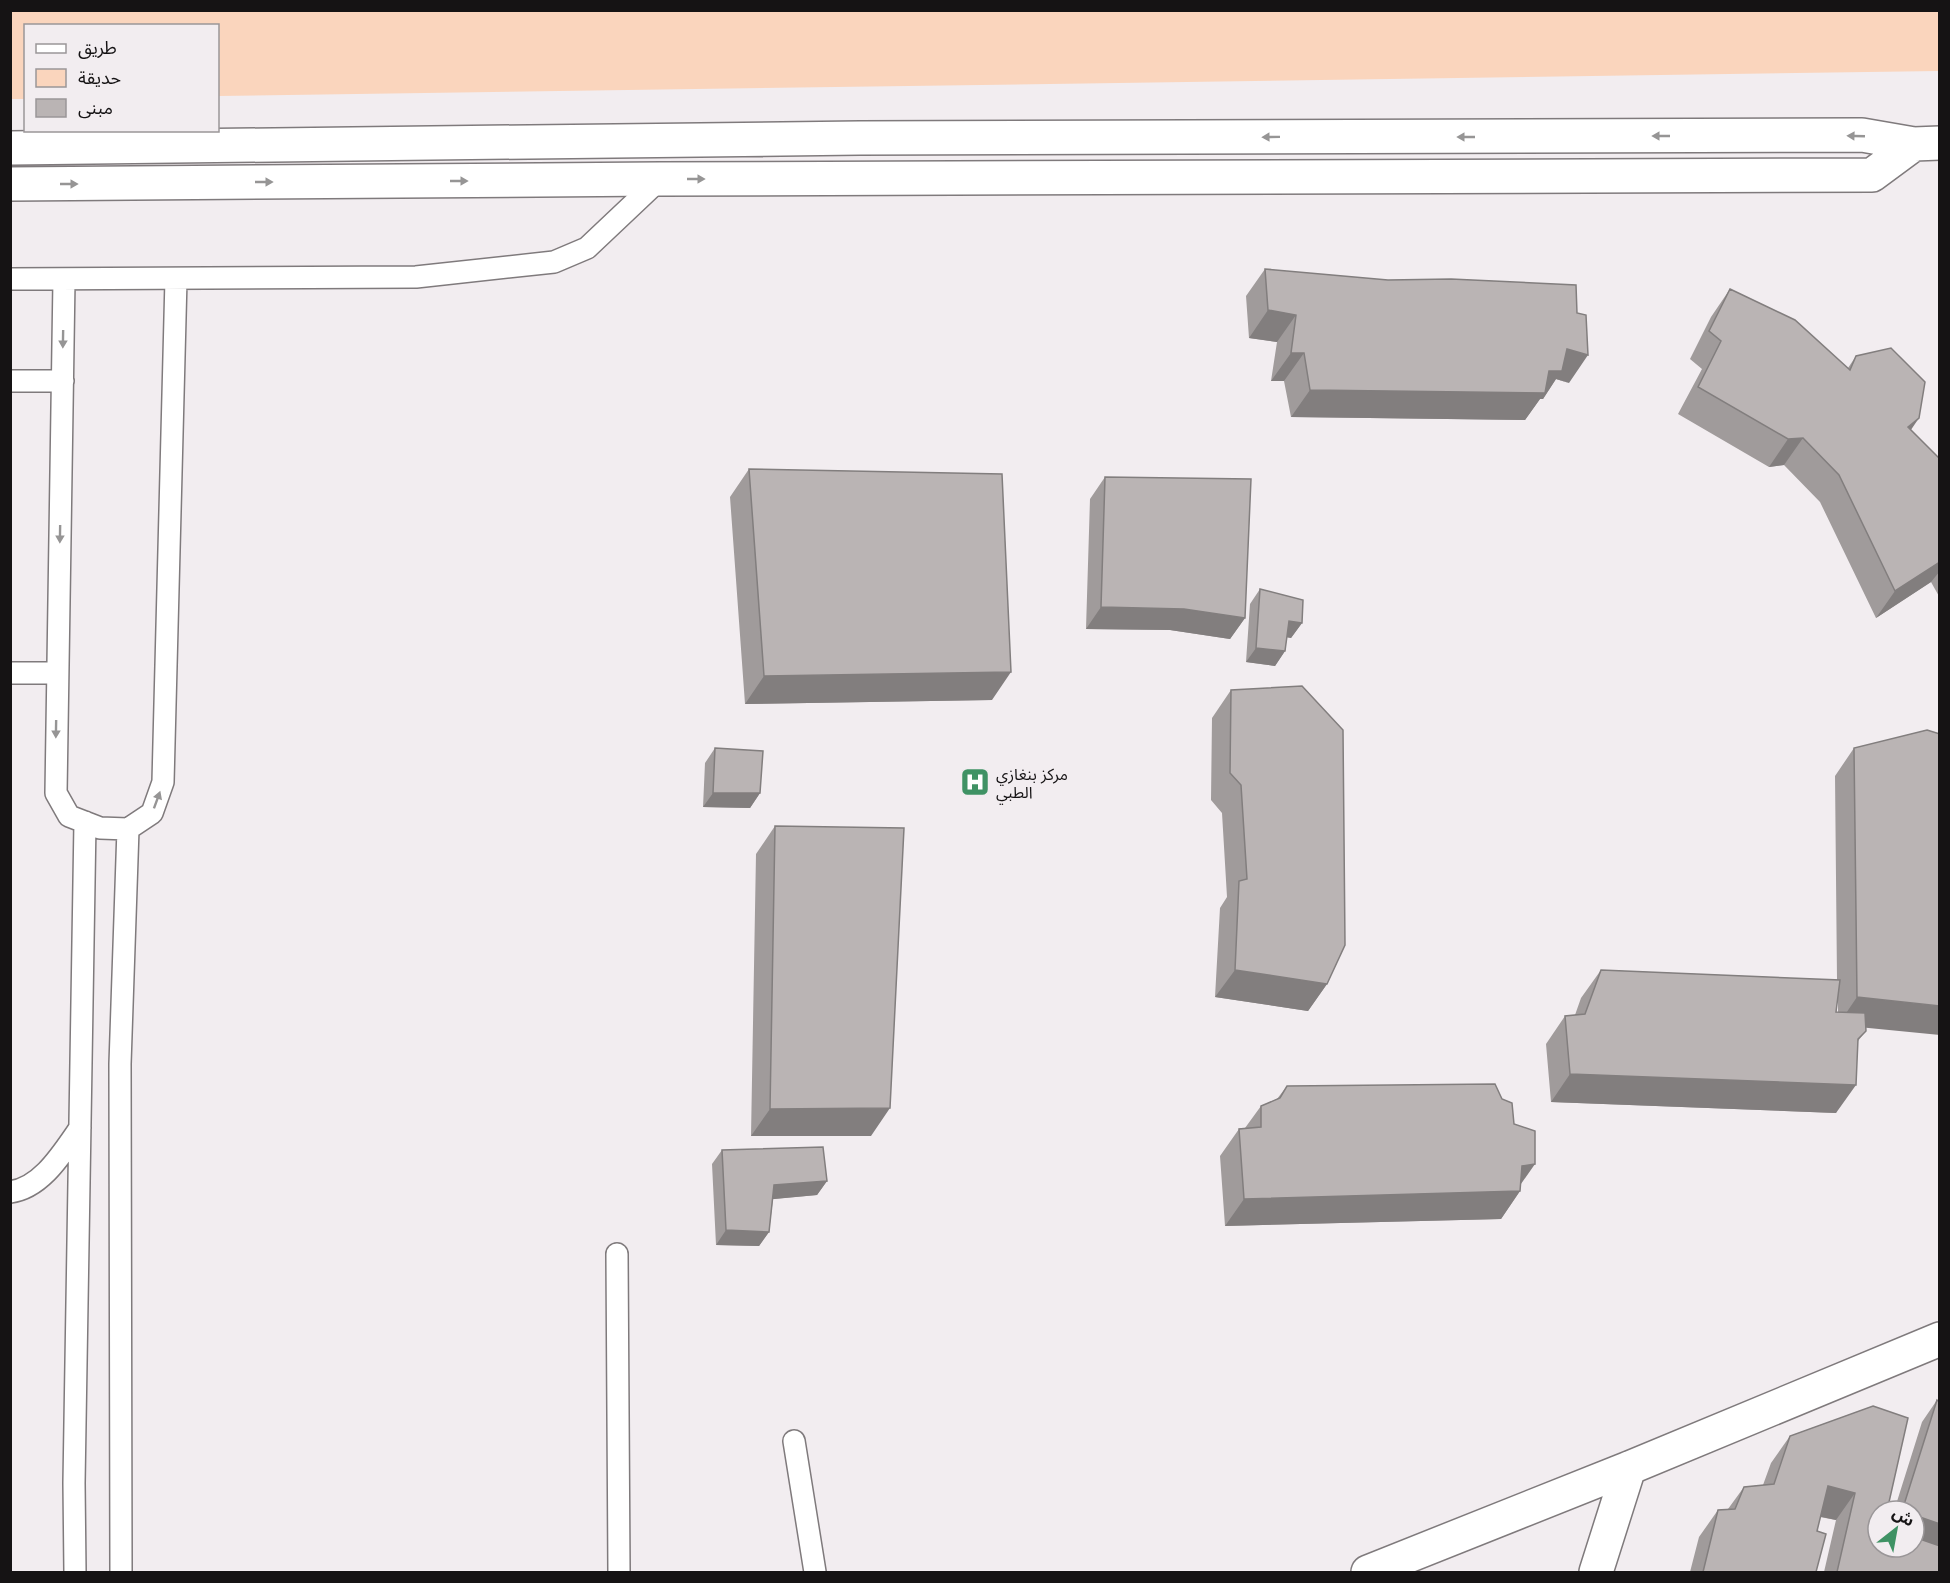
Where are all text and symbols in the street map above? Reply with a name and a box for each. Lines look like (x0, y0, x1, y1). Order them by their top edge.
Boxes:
legend (24, 24, 219, 132)
text: طريق (78, 36, 117, 59)
text: حديقة (78, 66, 121, 88)
text: مبنى (78, 96, 113, 119)
one-way arrow (1652, 131, 1671, 141)
one-way arrow (1847, 131, 1866, 140)
one-way arrow (1262, 132, 1281, 142)
one-way arrow (1457, 132, 1476, 142)
one-way arrow (686, 174, 705, 184)
one-way arrow (449, 176, 468, 185)
one-way arrow (254, 177, 273, 187)
one-way arrow (59, 179, 78, 189)
one-way arrow (58, 329, 68, 348)
one-way arrow (55, 524, 65, 543)
one-way arrow (51, 719, 61, 738)
place label: مركز بنغازي الطبي (996, 764, 1068, 804)
hospital icon: مركز بنغازي الطبي (959, 766, 991, 798)
one-way arrow (152, 791, 162, 809)
north arrow (1866, 1499, 1926, 1559)
text: ش (1889, 1502, 1918, 1530)

